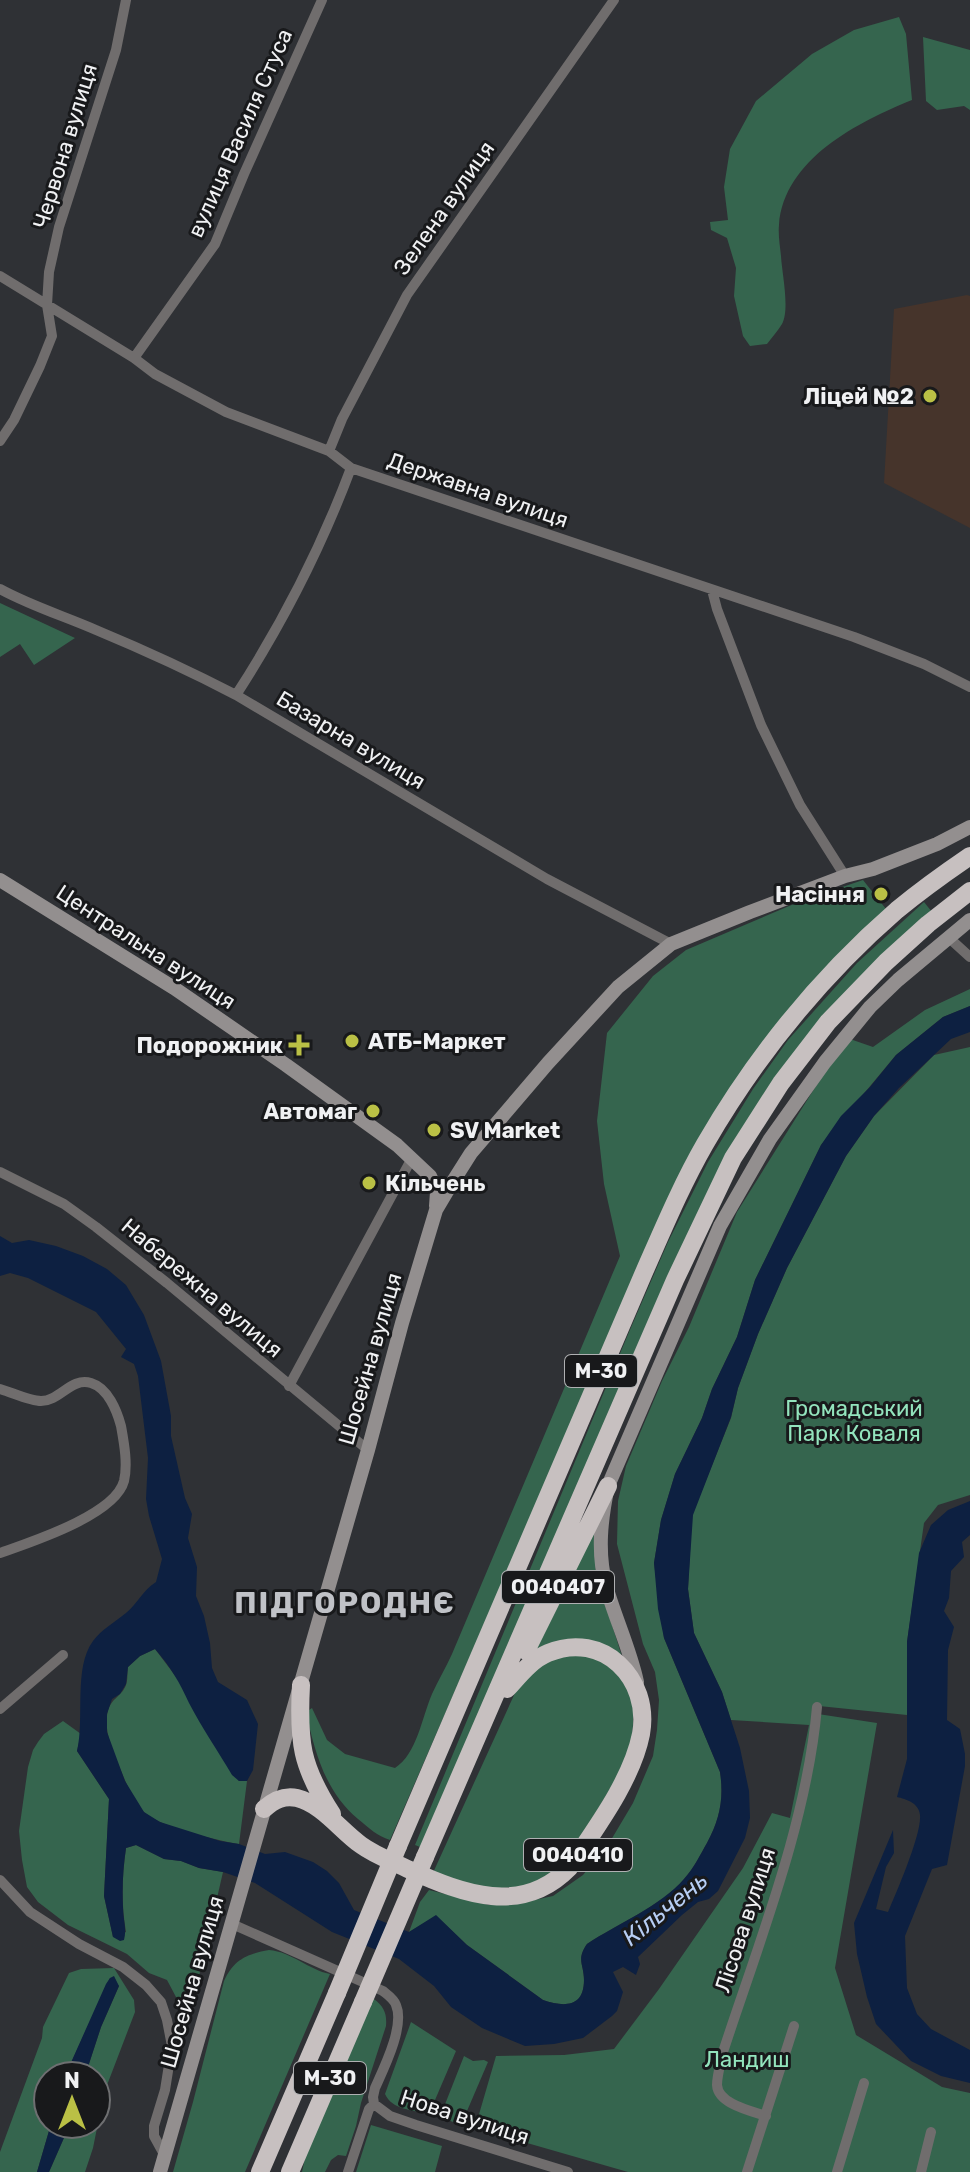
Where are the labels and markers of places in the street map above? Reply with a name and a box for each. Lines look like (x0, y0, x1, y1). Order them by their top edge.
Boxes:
place label: Ліцей №2 (804, 383, 914, 410)
marker: Ліцей №2 (921, 387, 939, 405)
place label: Насіння (775, 881, 865, 908)
marker: Насіння (872, 885, 890, 903)
place label: АТБ-Маркет (368, 1028, 506, 1055)
place label: Подорожник (136, 1032, 283, 1059)
marker: АТБ-Маркет (343, 1032, 361, 1050)
marker: Подорожник (290, 1036, 308, 1054)
place label: Автомаг (263, 1098, 357, 1125)
marker: Автомаг (364, 1102, 382, 1120)
place label: SV Market (450, 1117, 560, 1144)
marker: SV Market (425, 1121, 443, 1139)
place label: Кільчень (385, 1170, 485, 1197)
marker: Кільчень (360, 1174, 378, 1192)

